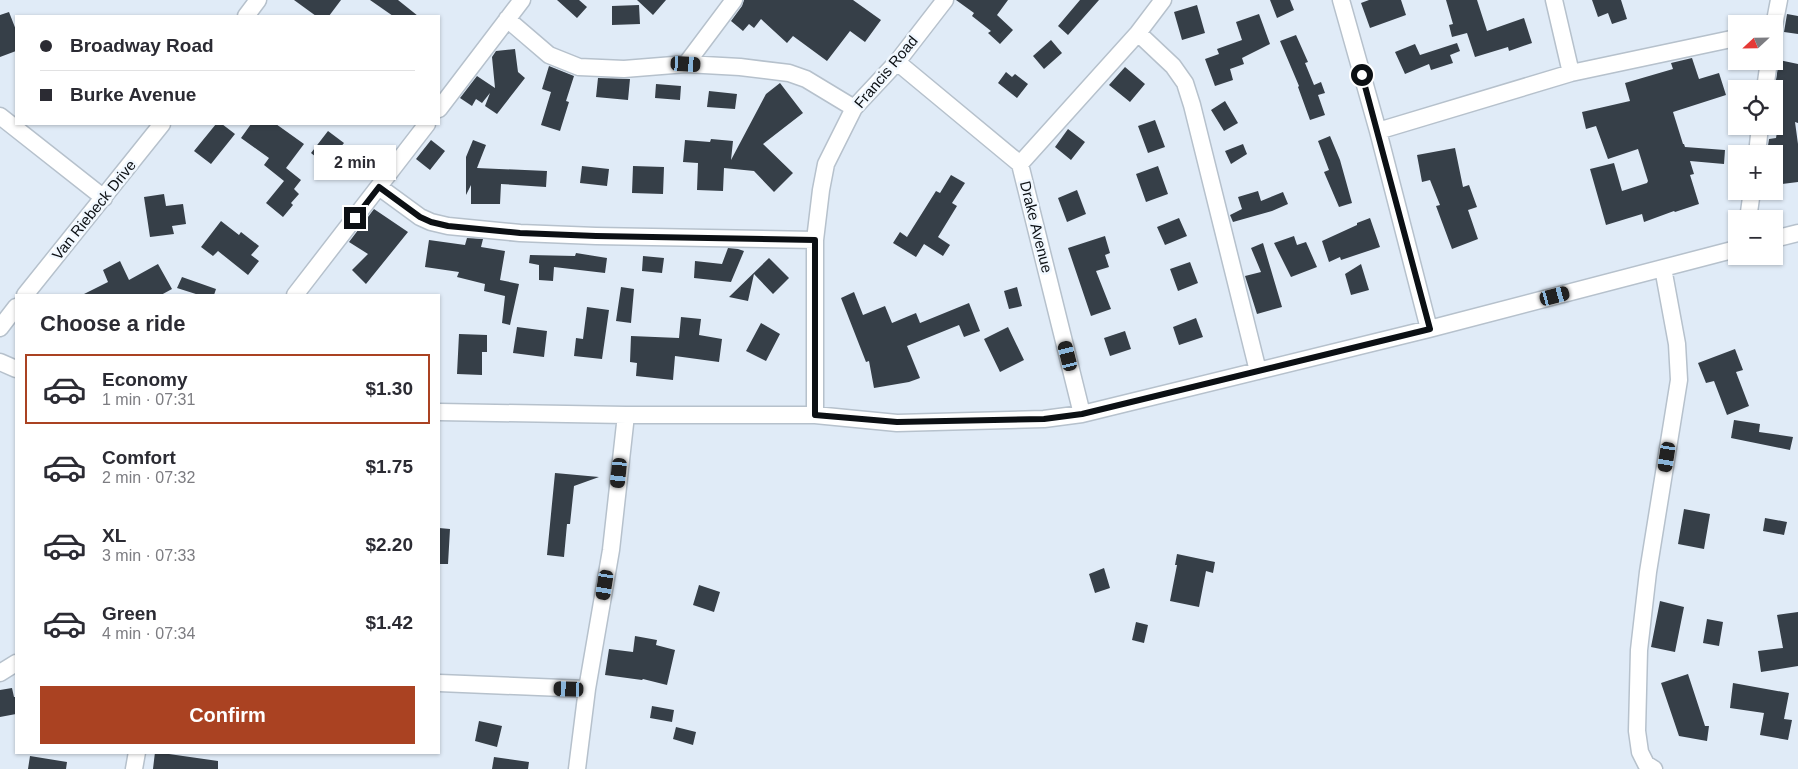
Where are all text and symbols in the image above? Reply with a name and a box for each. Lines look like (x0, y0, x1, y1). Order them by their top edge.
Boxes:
north arrow (1728, 15, 1782, 70)
map controls (1728, 15, 1783, 265)
street label: Francis Road (850, 32, 921, 111)
text: Broadway Road (70, 35, 214, 56)
car (670, 56, 701, 72)
route start (1351, 64, 1373, 86)
button: locate (1728, 80, 1783, 135)
text: Burke Avenue (70, 84, 196, 105)
button: + (1728, 145, 1783, 200)
callout: 2 min (314, 146, 396, 180)
text: 2 min (334, 154, 376, 171)
street label: Van Riebeck Drive (48, 156, 139, 263)
street label: Drake Avenue (1017, 179, 1056, 275)
route end (344, 207, 366, 229)
button: − (1728, 210, 1783, 265)
car (1538, 285, 1571, 307)
text: Choose a ride (40, 311, 185, 336)
car (1057, 340, 1078, 372)
icon: car (42, 367, 87, 412)
text: Economy (102, 369, 188, 390)
text: $1.30 (365, 378, 413, 399)
text: 1 min · 07:31 (102, 391, 195, 408)
car (1657, 441, 1676, 473)
icon: car (42, 445, 87, 490)
text: Comfort (102, 447, 176, 468)
text: $1.75 (365, 456, 413, 477)
car (609, 457, 628, 489)
text: 2 min · 07:32 (102, 469, 195, 486)
icon: car (42, 523, 87, 568)
text: XL (102, 525, 126, 546)
text: $2.20 (365, 534, 413, 555)
text: 3 min · 07:33 (102, 547, 195, 564)
car (595, 569, 614, 601)
icon: car (42, 601, 87, 646)
text: Green (102, 603, 157, 624)
text: $1.42 (365, 612, 413, 633)
text: 4 min · 07:34 (102, 625, 195, 642)
car (553, 681, 584, 697)
button: Confirm (40, 686, 415, 744)

